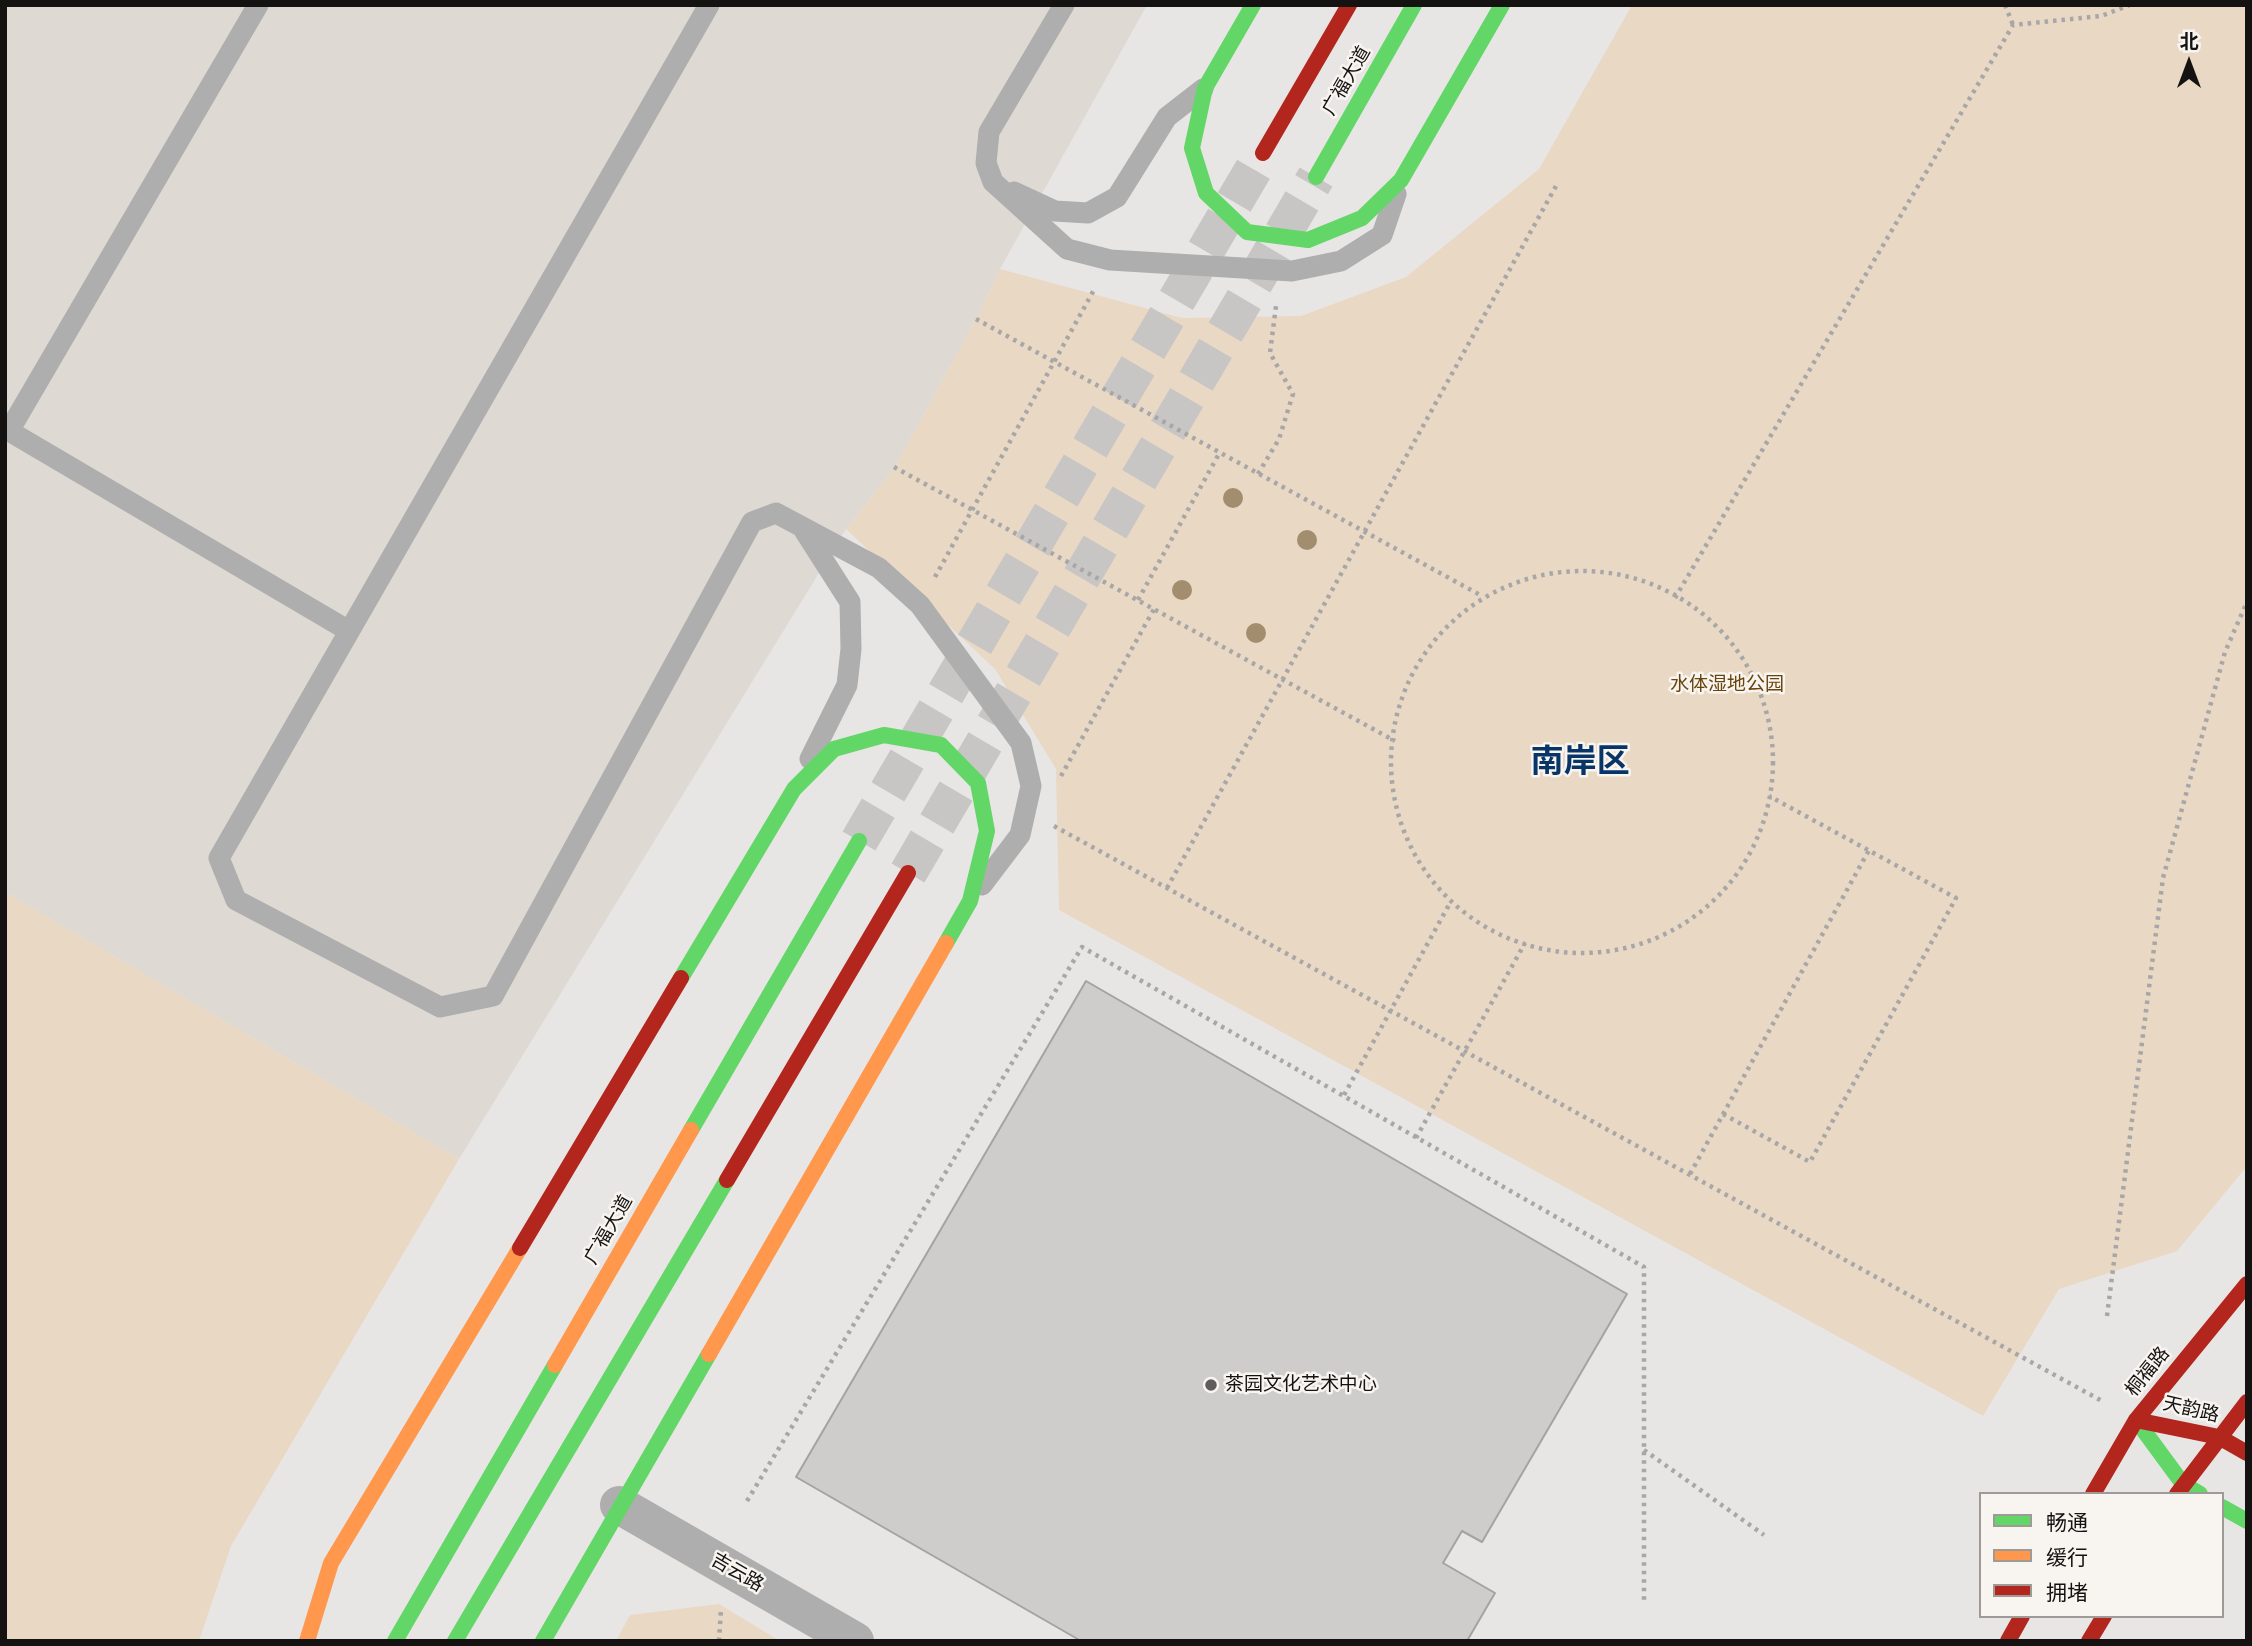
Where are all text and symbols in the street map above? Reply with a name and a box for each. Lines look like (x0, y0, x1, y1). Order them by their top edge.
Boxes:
north arrow (2154, 28, 2224, 98)
text: 北 (2179, 31, 2199, 52)
street label: 广福大道 (1318, 42, 1376, 120)
park label: 水体湿地公园 (1670, 674, 1784, 696)
district label: 南岸区 (1531, 743, 1629, 783)
street label: 广福大道 (580, 1191, 638, 1269)
street label: 桐福路 (2121, 1343, 2175, 1401)
place label: 茶园文化艺术中心 (1225, 1374, 1377, 1396)
marker: 茶园文化艺术中心 (1203, 1377, 1219, 1393)
street label: 天韵路 (2161, 1392, 2221, 1428)
legend (1979, 1492, 2224, 1618)
text: 畅通 (2046, 1511, 2088, 1534)
text: 缓行 (2046, 1546, 2088, 1569)
street label: 吉云路 (707, 1549, 767, 1597)
text: 拥堵 (2046, 1581, 2088, 1604)

